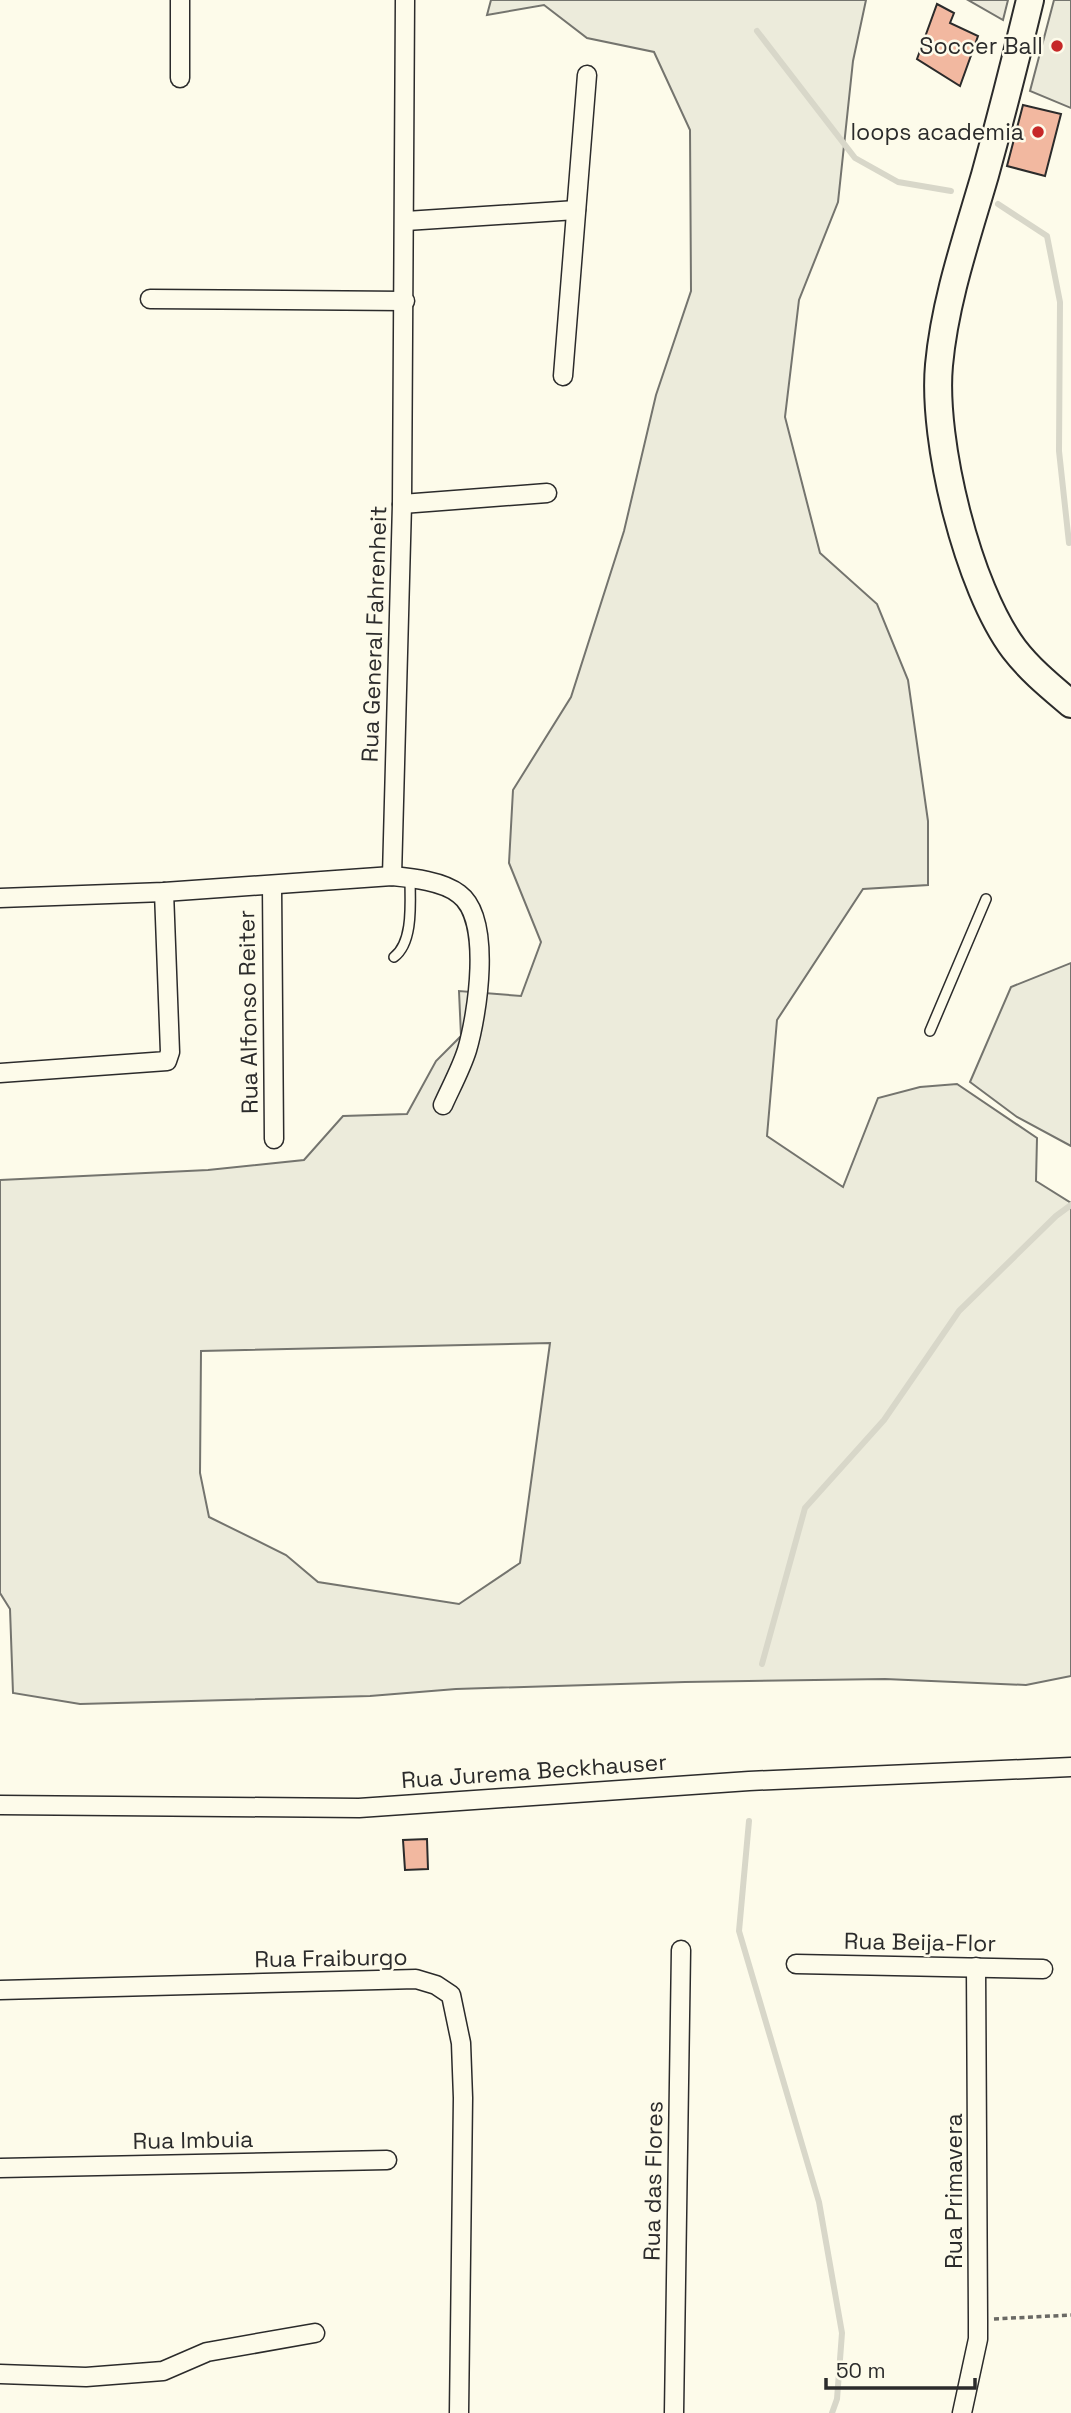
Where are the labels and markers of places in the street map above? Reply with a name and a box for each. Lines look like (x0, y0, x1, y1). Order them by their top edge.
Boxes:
place label: Soccer Ball (919, 31, 1043, 61)
marker: Soccer Ball (1049, 38, 1065, 54)
place label: loops academia (850, 117, 1024, 147)
marker: loops academia (1030, 124, 1046, 140)

